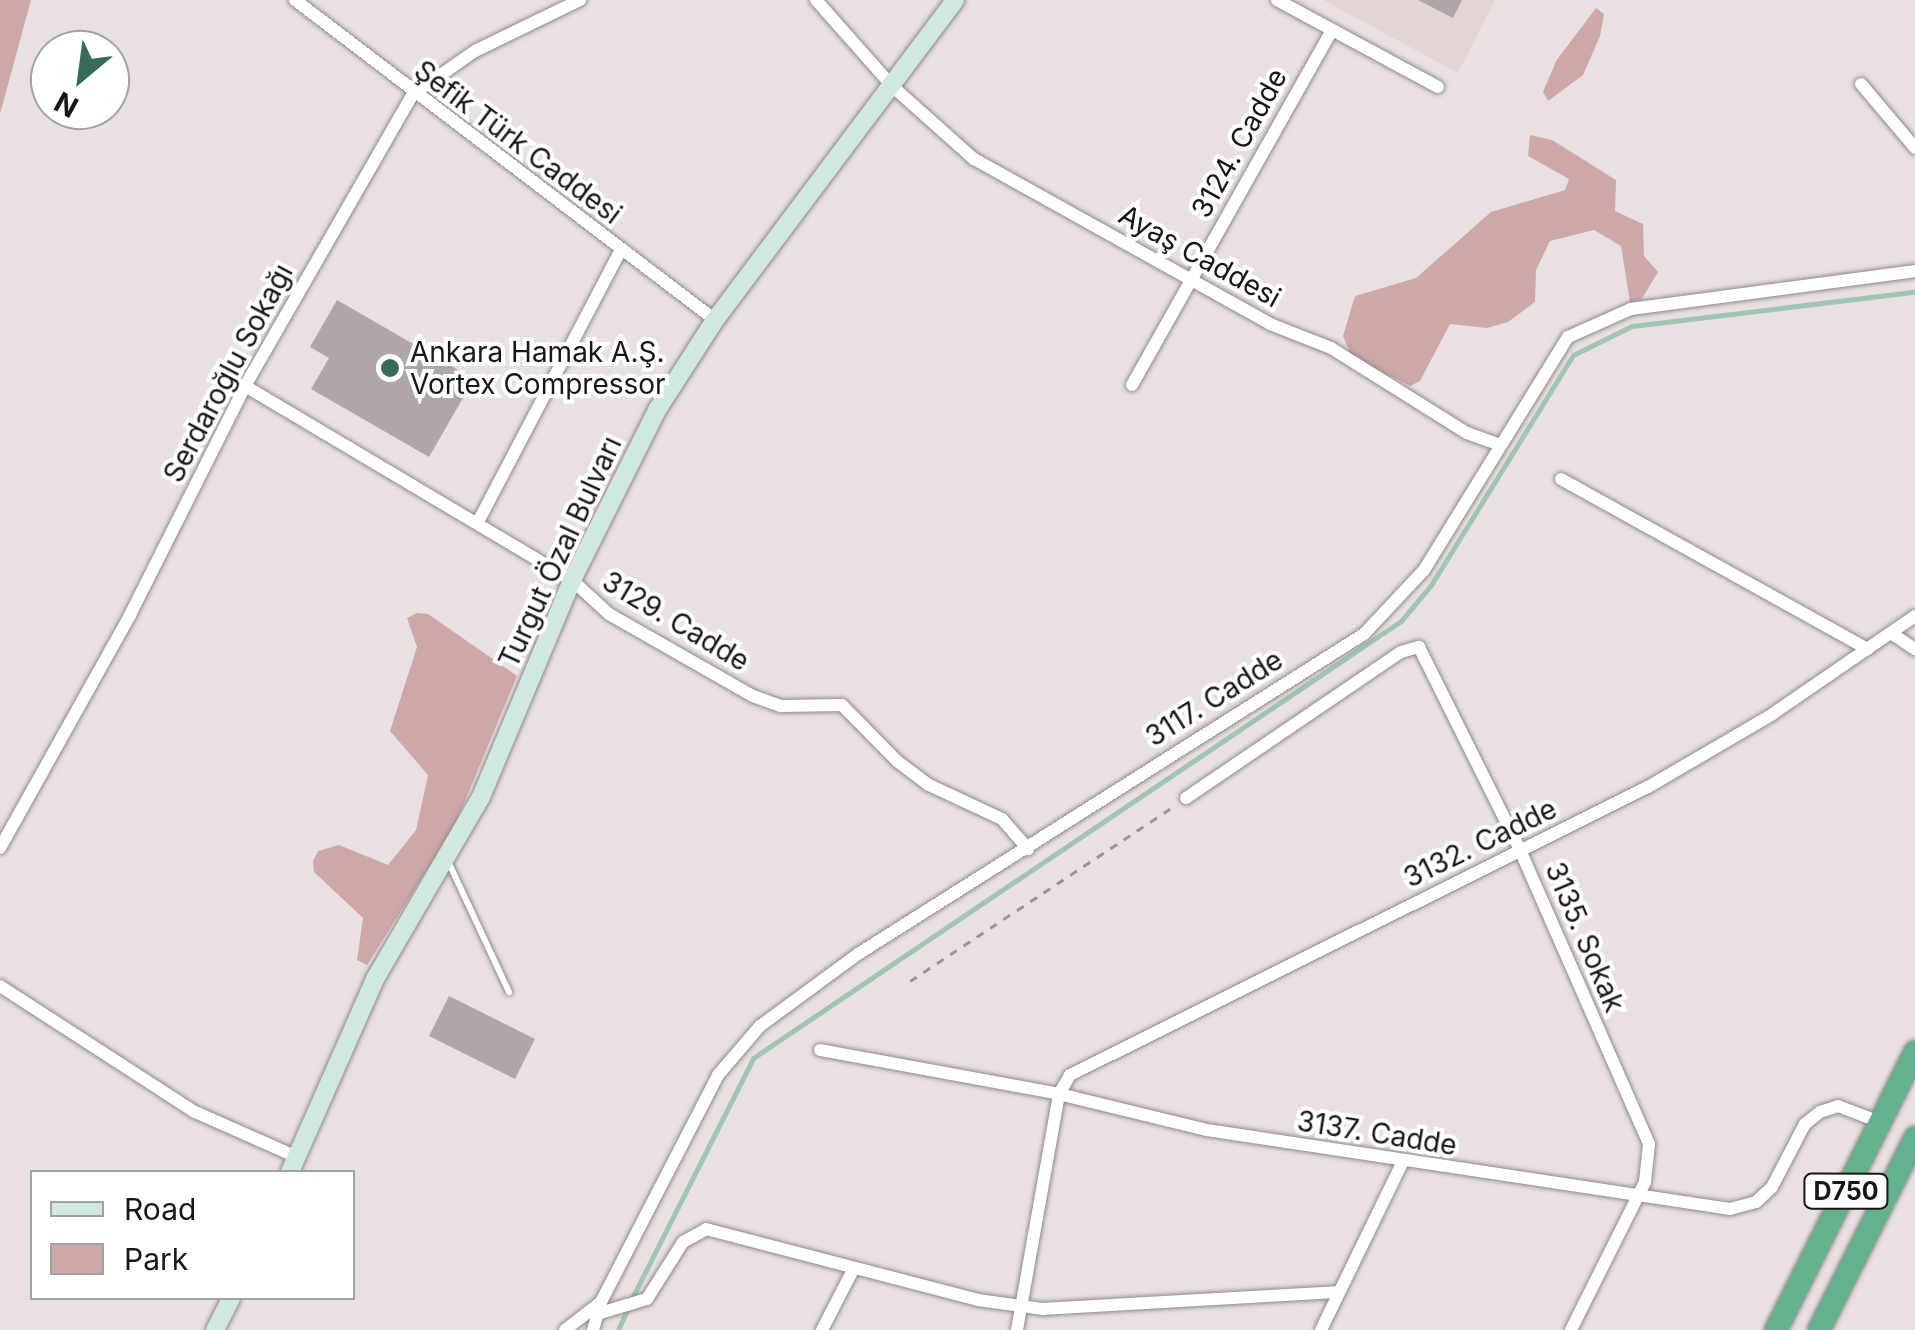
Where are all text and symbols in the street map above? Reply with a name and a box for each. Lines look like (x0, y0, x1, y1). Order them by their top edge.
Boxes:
north arrow (30, 30, 130, 130)
street label: Şefik Türk Caddesi (408, 53, 628, 231)
street label: 3124. Cadde (1184, 63, 1294, 223)
text: N (49, 84, 84, 125)
street label: Ayaş Caddesi (1113, 198, 1287, 314)
street label: Serdaroğlu Sokağı (156, 258, 300, 488)
place label: Ankara Hamak A.Ş. Vortex Compressor (410, 335, 666, 401)
marker: Ankara Hamak A.Ş. Vortex Compressor (379, 357, 401, 379)
street label: Turgut Özal Bulvarı (492, 431, 628, 673)
street label: 3129. Cadde (597, 564, 755, 678)
street label: 3117. Cadde (1139, 643, 1289, 753)
street label: 3132. Cadde (1398, 792, 1562, 894)
street label: 3135. Sokak (1538, 857, 1632, 1017)
street label: 3137. Cadde (1295, 1104, 1459, 1162)
legend (30, 1170, 355, 1300)
road number: D750 (1801, 1171, 1891, 1211)
text: Road (124, 1191, 196, 1227)
text: Park (124, 1241, 188, 1277)

